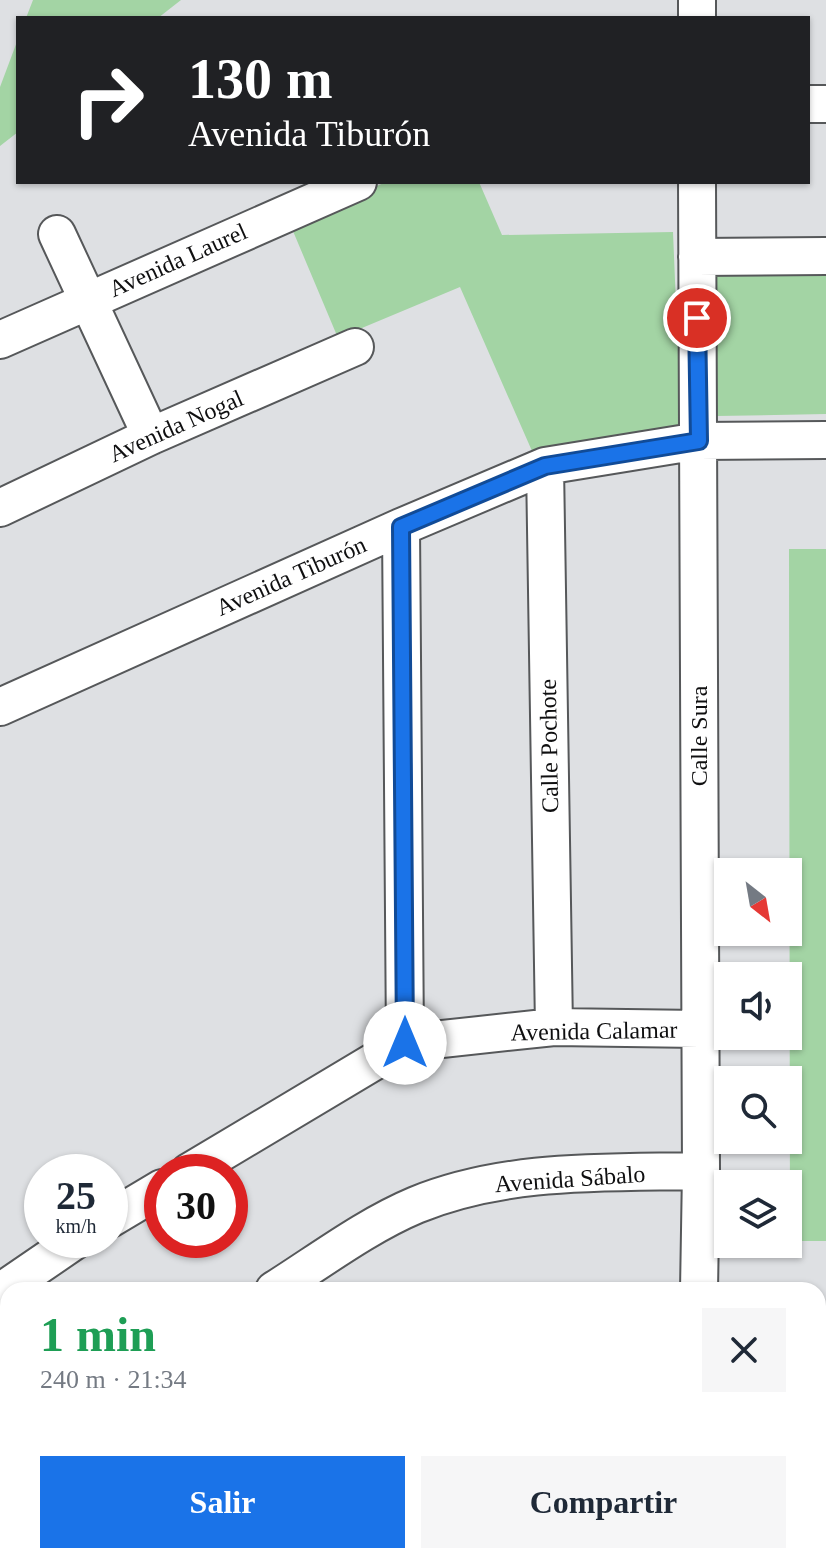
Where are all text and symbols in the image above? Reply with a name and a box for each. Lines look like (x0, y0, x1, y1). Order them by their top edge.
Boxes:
icon: right (56, 48, 160, 152)
text: 130 m (188, 48, 333, 110)
text: Avenida Tiburón (188, 114, 430, 154)
street label: Avenida Laurel (105, 218, 251, 302)
pin (663, 284, 731, 352)
icon: arrive (675, 296, 719, 340)
street label: Avenida Nogal (105, 385, 247, 467)
street label: Avenida Tiburón (212, 531, 370, 621)
street label: Calle Pochote (535, 679, 563, 813)
street label: Calle Sura (686, 685, 712, 786)
north arrow (714, 858, 802, 946)
map controls (714, 858, 802, 1258)
button: sound (714, 962, 802, 1050)
position arrow (363, 1001, 447, 1085)
street label: Avenida Calamar (510, 1017, 678, 1045)
button: search (714, 1066, 802, 1154)
speed limit sign: 30 (144, 1154, 248, 1258)
street label: Avenida Sábalo (494, 1161, 646, 1197)
button: layers (714, 1170, 802, 1258)
text: 25 (56, 1173, 96, 1218)
text: km/h (55, 1215, 97, 1237)
text: 1 min (40, 1308, 156, 1361)
button: close (702, 1308, 786, 1392)
text: 240 m · 21:34 (40, 1365, 187, 1394)
button: Salir (40, 1456, 405, 1548)
button: Compartir (421, 1456, 786, 1548)

